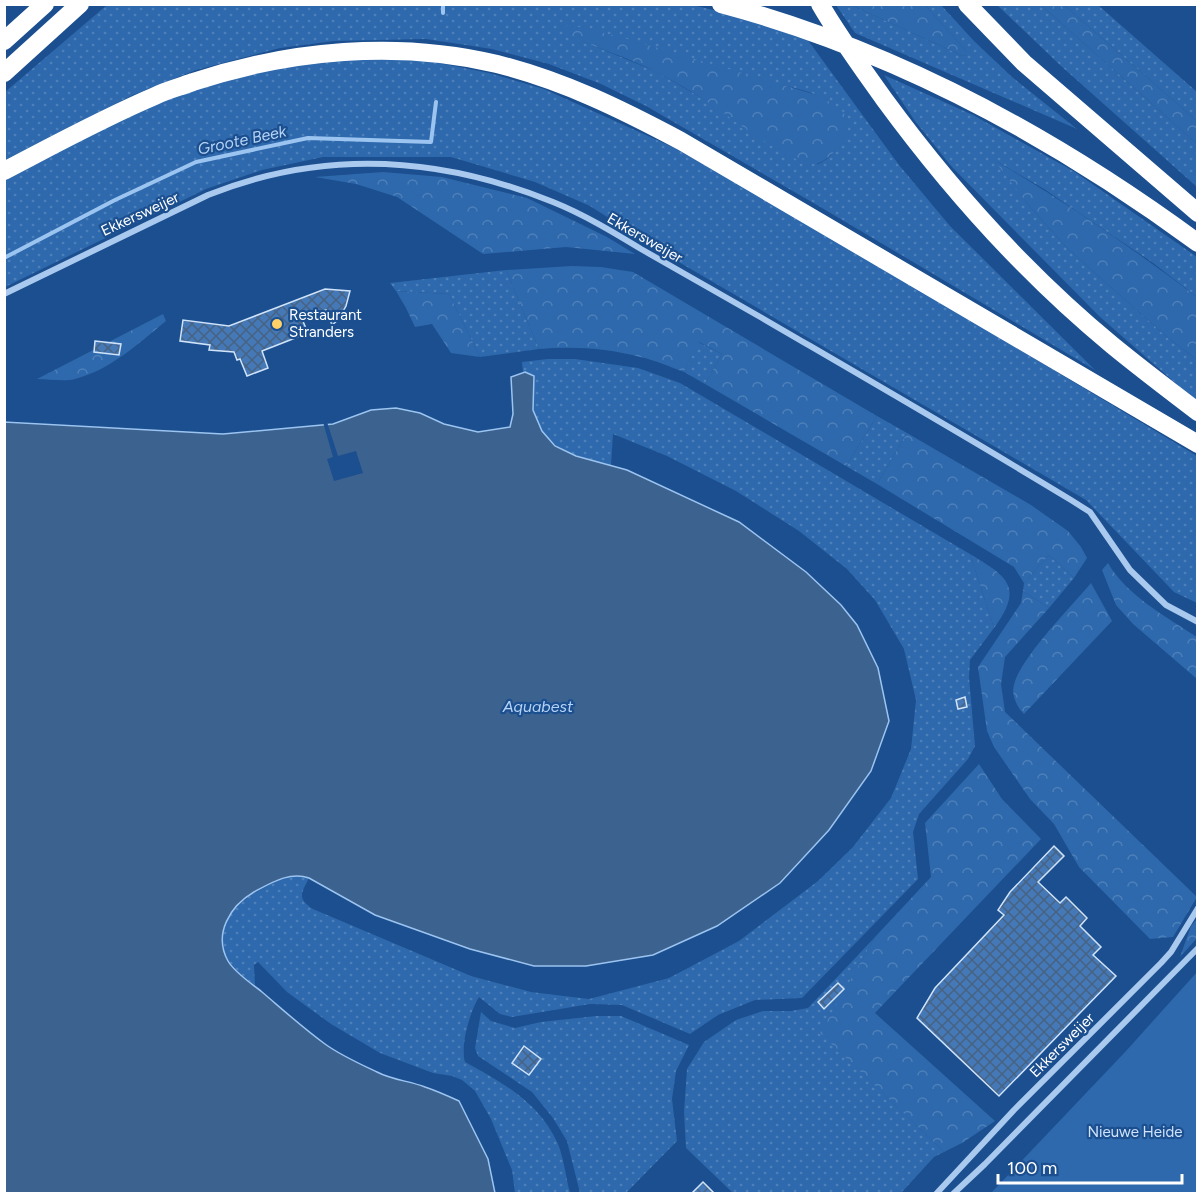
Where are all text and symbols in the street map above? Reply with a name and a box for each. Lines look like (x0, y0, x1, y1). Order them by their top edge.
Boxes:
water label: Groote Beek (196, 121, 289, 159)
street label: Ekkersweijer (98, 188, 182, 240)
street label: Ekkersweijer (604, 209, 686, 267)
place label: Restaurant Stranders (289, 306, 362, 341)
marker: Restaurant Stranders (270, 317, 284, 331)
water label: Aquabest (502, 697, 574, 716)
street label: Ekkersweijer (1026, 1009, 1098, 1081)
park label: Nieuwe Heide (1087, 1123, 1183, 1141)
scale bar (998, 1147, 1182, 1185)
text: 100 m (1007, 1157, 1057, 1179)

